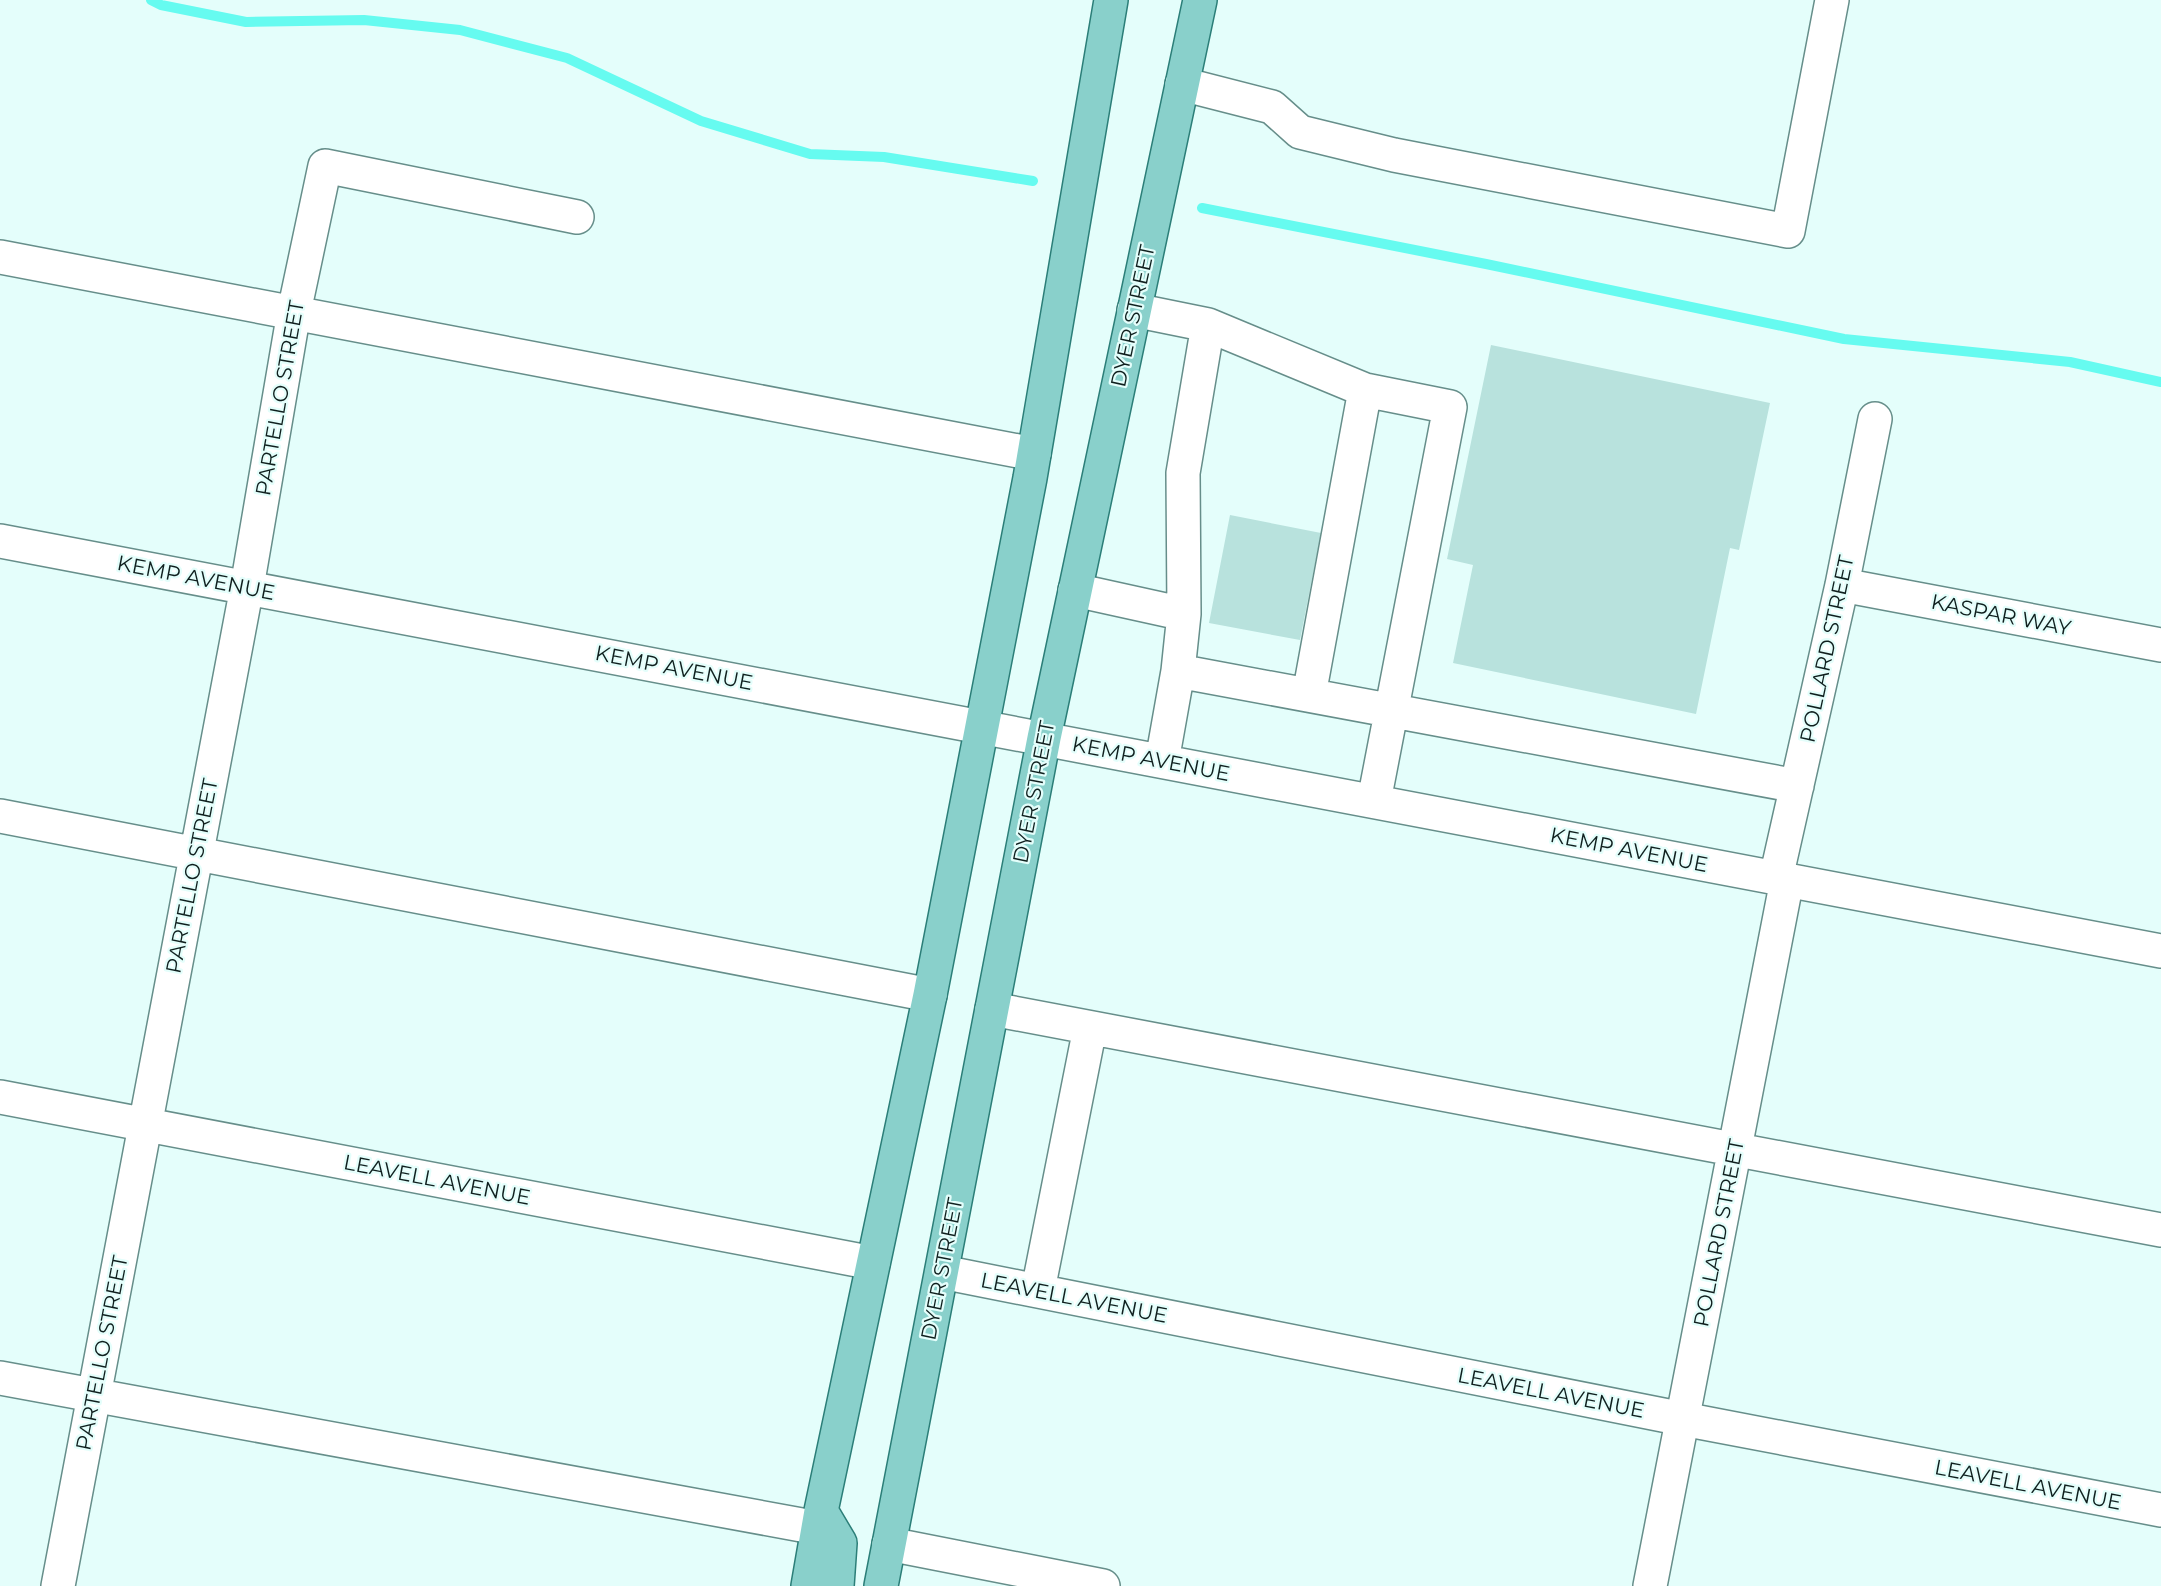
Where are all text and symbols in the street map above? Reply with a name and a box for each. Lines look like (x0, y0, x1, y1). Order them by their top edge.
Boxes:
street label: DYER STREET (1105, 243, 1160, 389)
street label: PARTELLO STREET (250, 298, 309, 498)
street label: KEMP AVENUE (115, 550, 277, 605)
street label: POLLARD STREET (1794, 553, 1859, 745)
street label: KASPAR WAY (1929, 589, 2074, 640)
street label: KEMP AVENUE (593, 640, 755, 695)
street label: DYER STREET (1007, 719, 1060, 865)
street label: KEMP AVENUE (1070, 731, 1232, 786)
street label: PARTELLO STREET (160, 776, 223, 975)
street label: KEMP AVENUE (1548, 822, 1710, 877)
street label: POLLARD STREET (1688, 1137, 1749, 1329)
street label: LEAVELL AVENUE (342, 1149, 533, 1210)
street label: DYER STREET (915, 1196, 968, 1342)
street label: PARTELLO STREET (70, 1253, 133, 1452)
street label: LEAVELL AVENUE (979, 1267, 1170, 1328)
street label: LEAVELL AVENUE (1456, 1362, 1647, 1423)
street label: LEAVELL AVENUE (1933, 1454, 2124, 1515)

